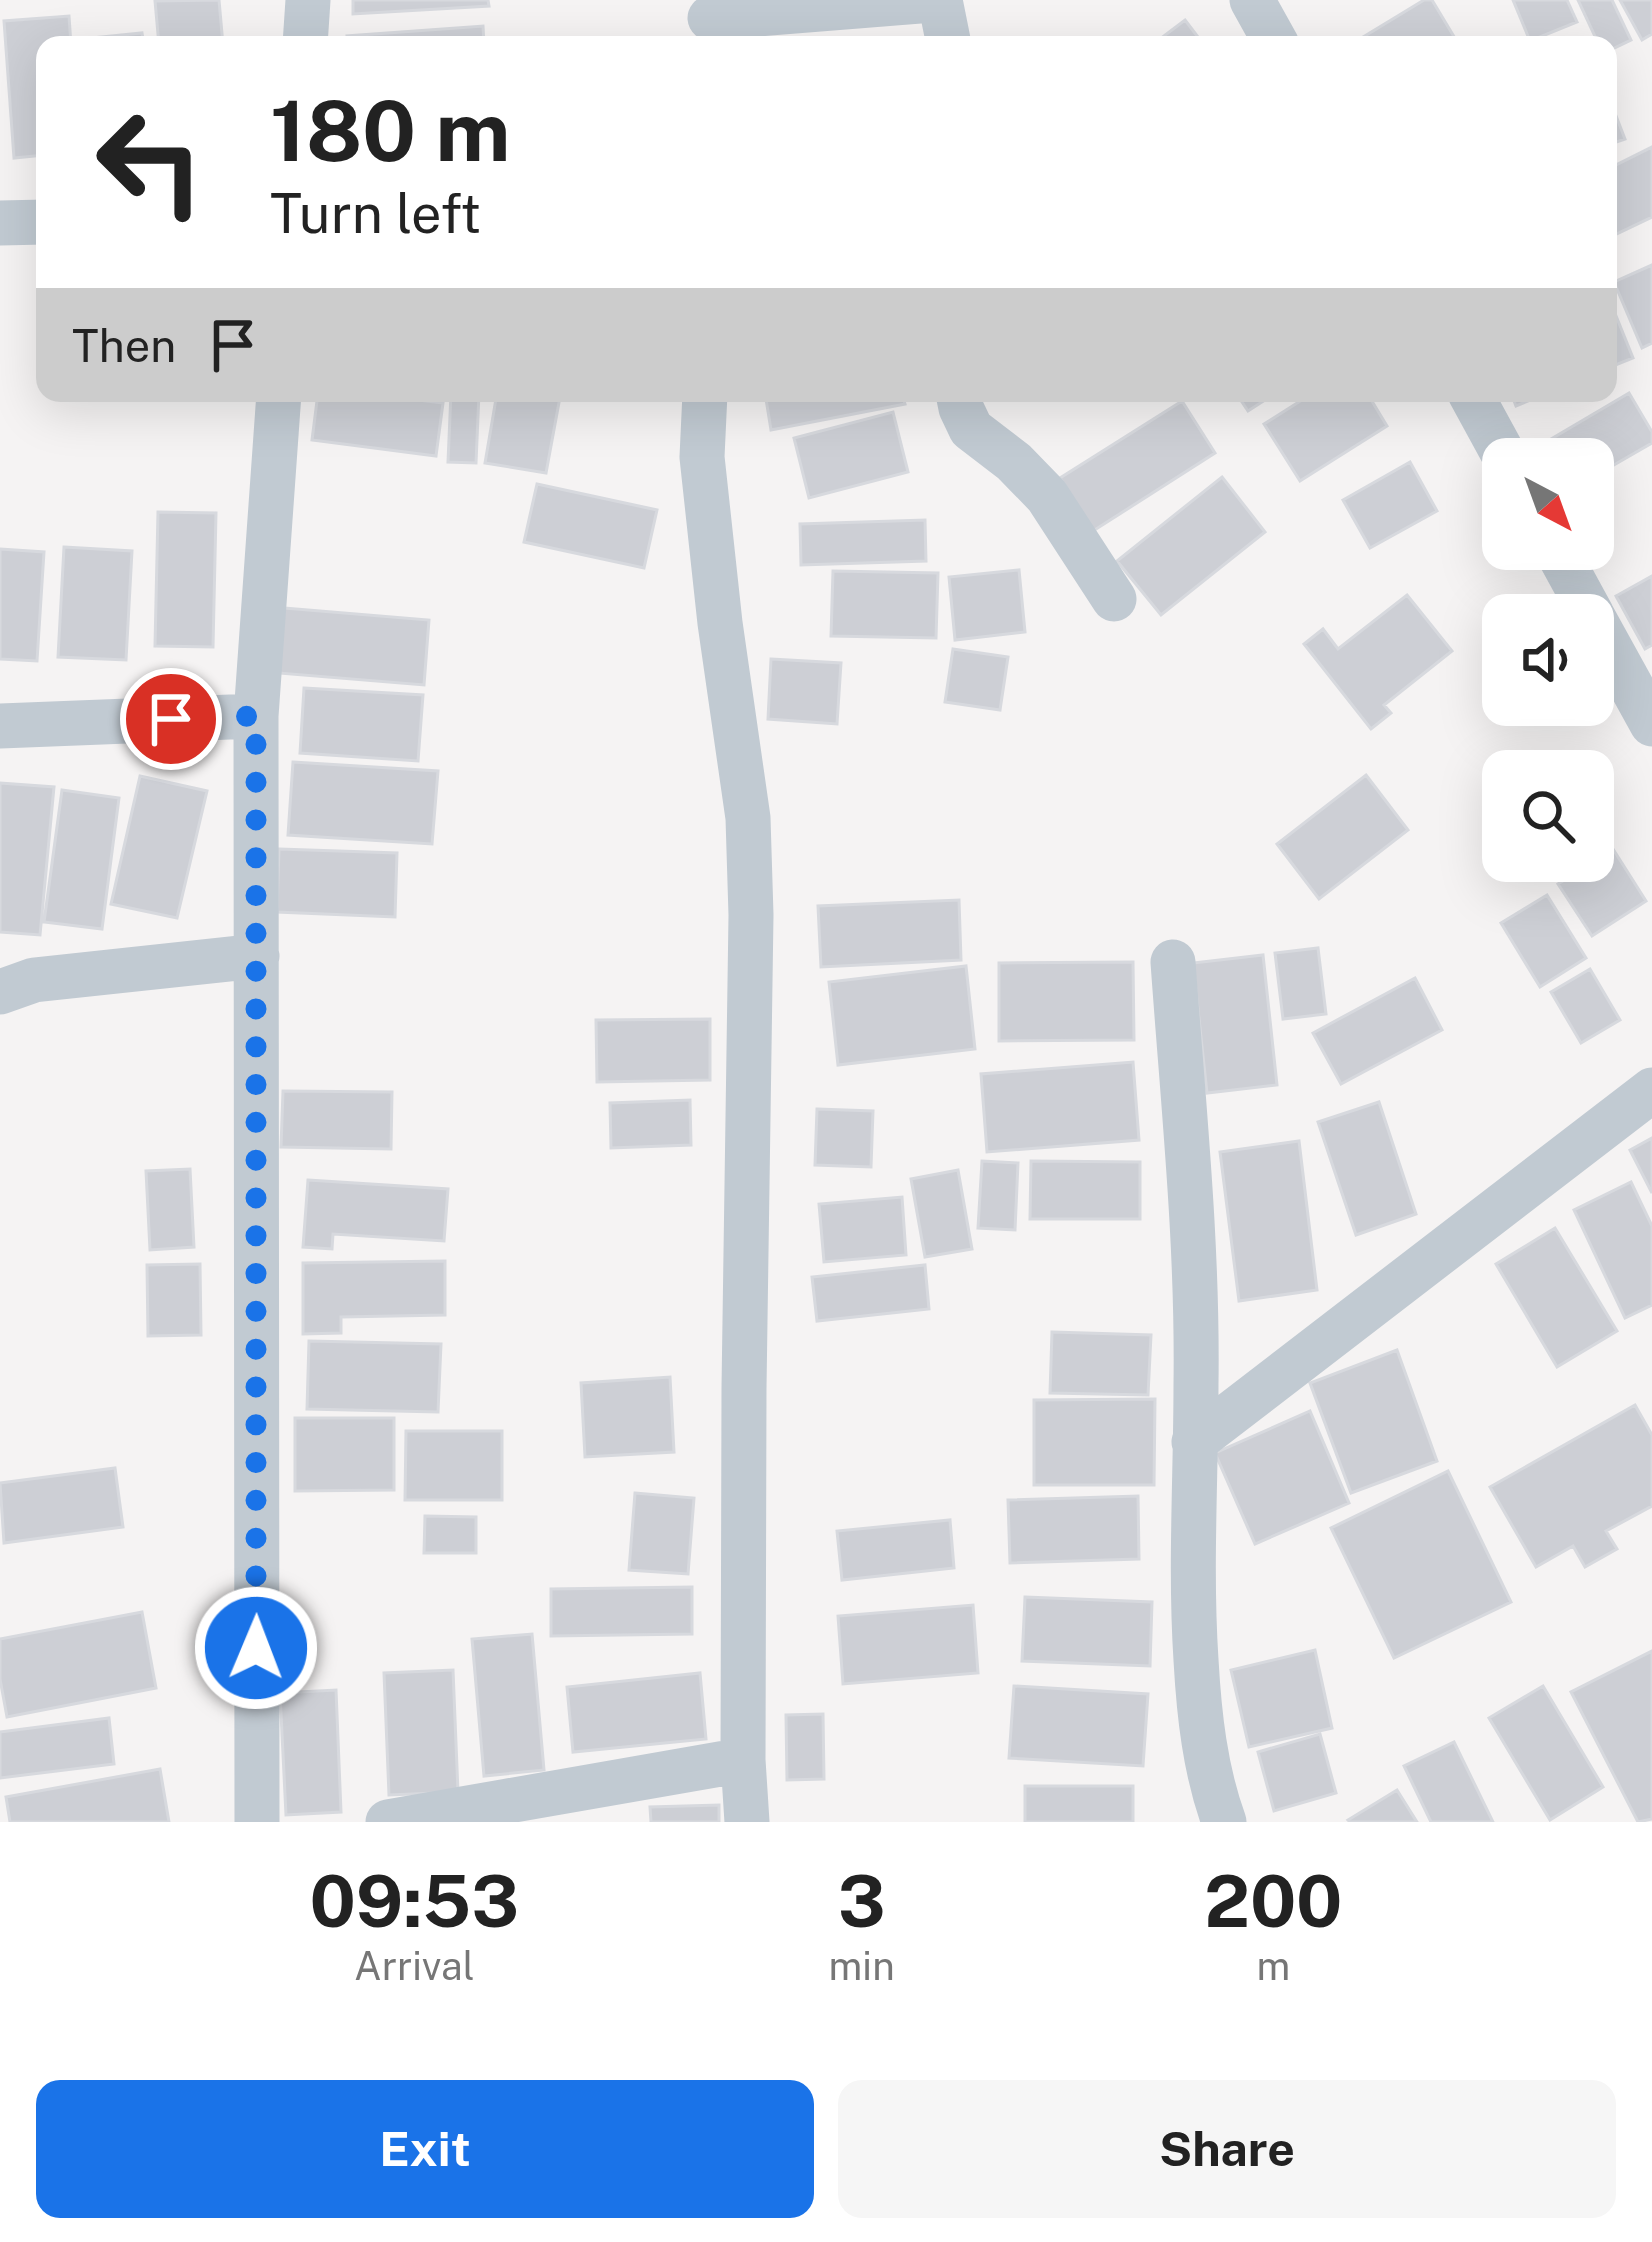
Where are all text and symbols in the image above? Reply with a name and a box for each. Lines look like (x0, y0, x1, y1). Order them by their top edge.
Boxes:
text: 180 m (270, 81, 510, 180)
icon: left (72, 84, 228, 240)
text: Turn left (270, 182, 481, 245)
icon: arrive (200, 312, 266, 378)
text: Then (72, 319, 176, 372)
north arrow (1482, 438, 1614, 570)
map controls (1482, 438, 1614, 882)
button: sound (1482, 594, 1614, 726)
pin (120, 668, 222, 770)
icon: arrive (138, 686, 204, 752)
button: search (1482, 750, 1614, 882)
position arrow (193, 1585, 319, 1711)
text: 09:53 (310, 1859, 519, 1943)
text: 3 (838, 1859, 886, 1943)
text: 200 (1204, 1859, 1342, 1943)
text: Arrival (354, 1943, 474, 1989)
text: min (829, 1943, 895, 1989)
text: m (1256, 1943, 1290, 1989)
button: Exit (36, 2080, 814, 2218)
button: Share (838, 2080, 1616, 2218)

